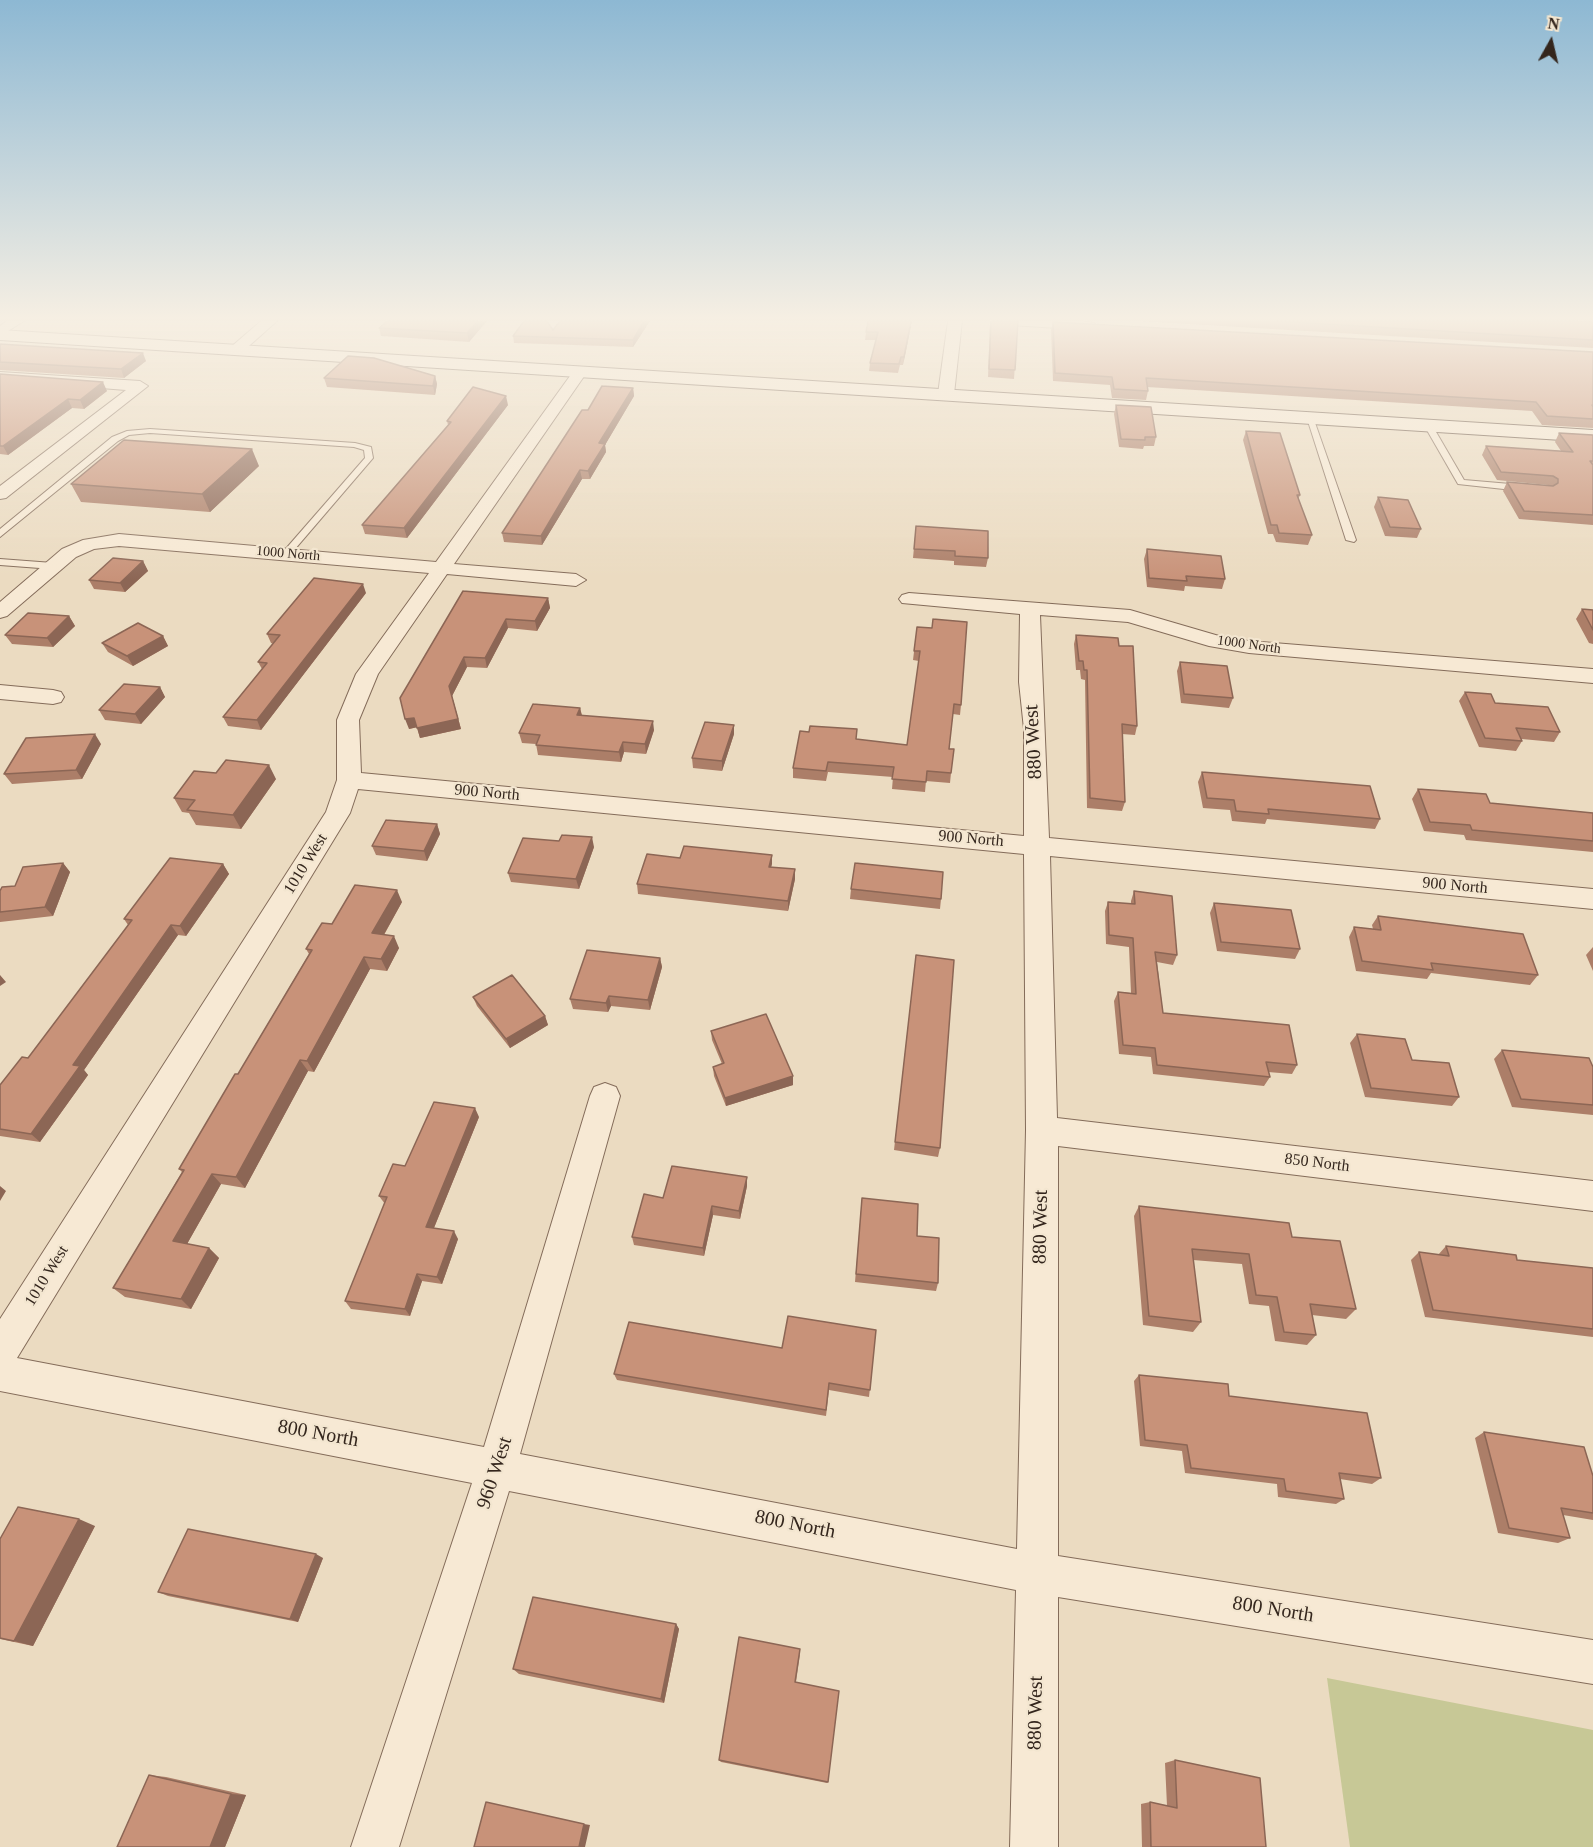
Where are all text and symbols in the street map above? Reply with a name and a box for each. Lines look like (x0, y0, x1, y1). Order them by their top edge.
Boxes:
north arrow (1521, 12, 1581, 72)
text: N (1547, 14, 1560, 33)
street label: 1000 North (255, 543, 321, 565)
street label: 1000 North (1216, 632, 1282, 658)
street label: 880 West (1020, 704, 1048, 780)
street label: 900 North (454, 781, 520, 805)
street label: 900 North (938, 827, 1004, 851)
street label: 1010 West (280, 830, 332, 898)
street label: 900 North (1422, 874, 1488, 898)
street label: 850 North (1283, 1149, 1351, 1177)
street label: 880 West (1028, 1190, 1054, 1264)
street label: 1010 West (21, 1242, 73, 1310)
street label: 800 North (276, 1415, 360, 1453)
street label: 960 West (472, 1434, 518, 1512)
street label: 800 North (753, 1505, 837, 1545)
street label: 800 North (1231, 1592, 1315, 1628)
street label: 880 West (1023, 1676, 1049, 1750)

